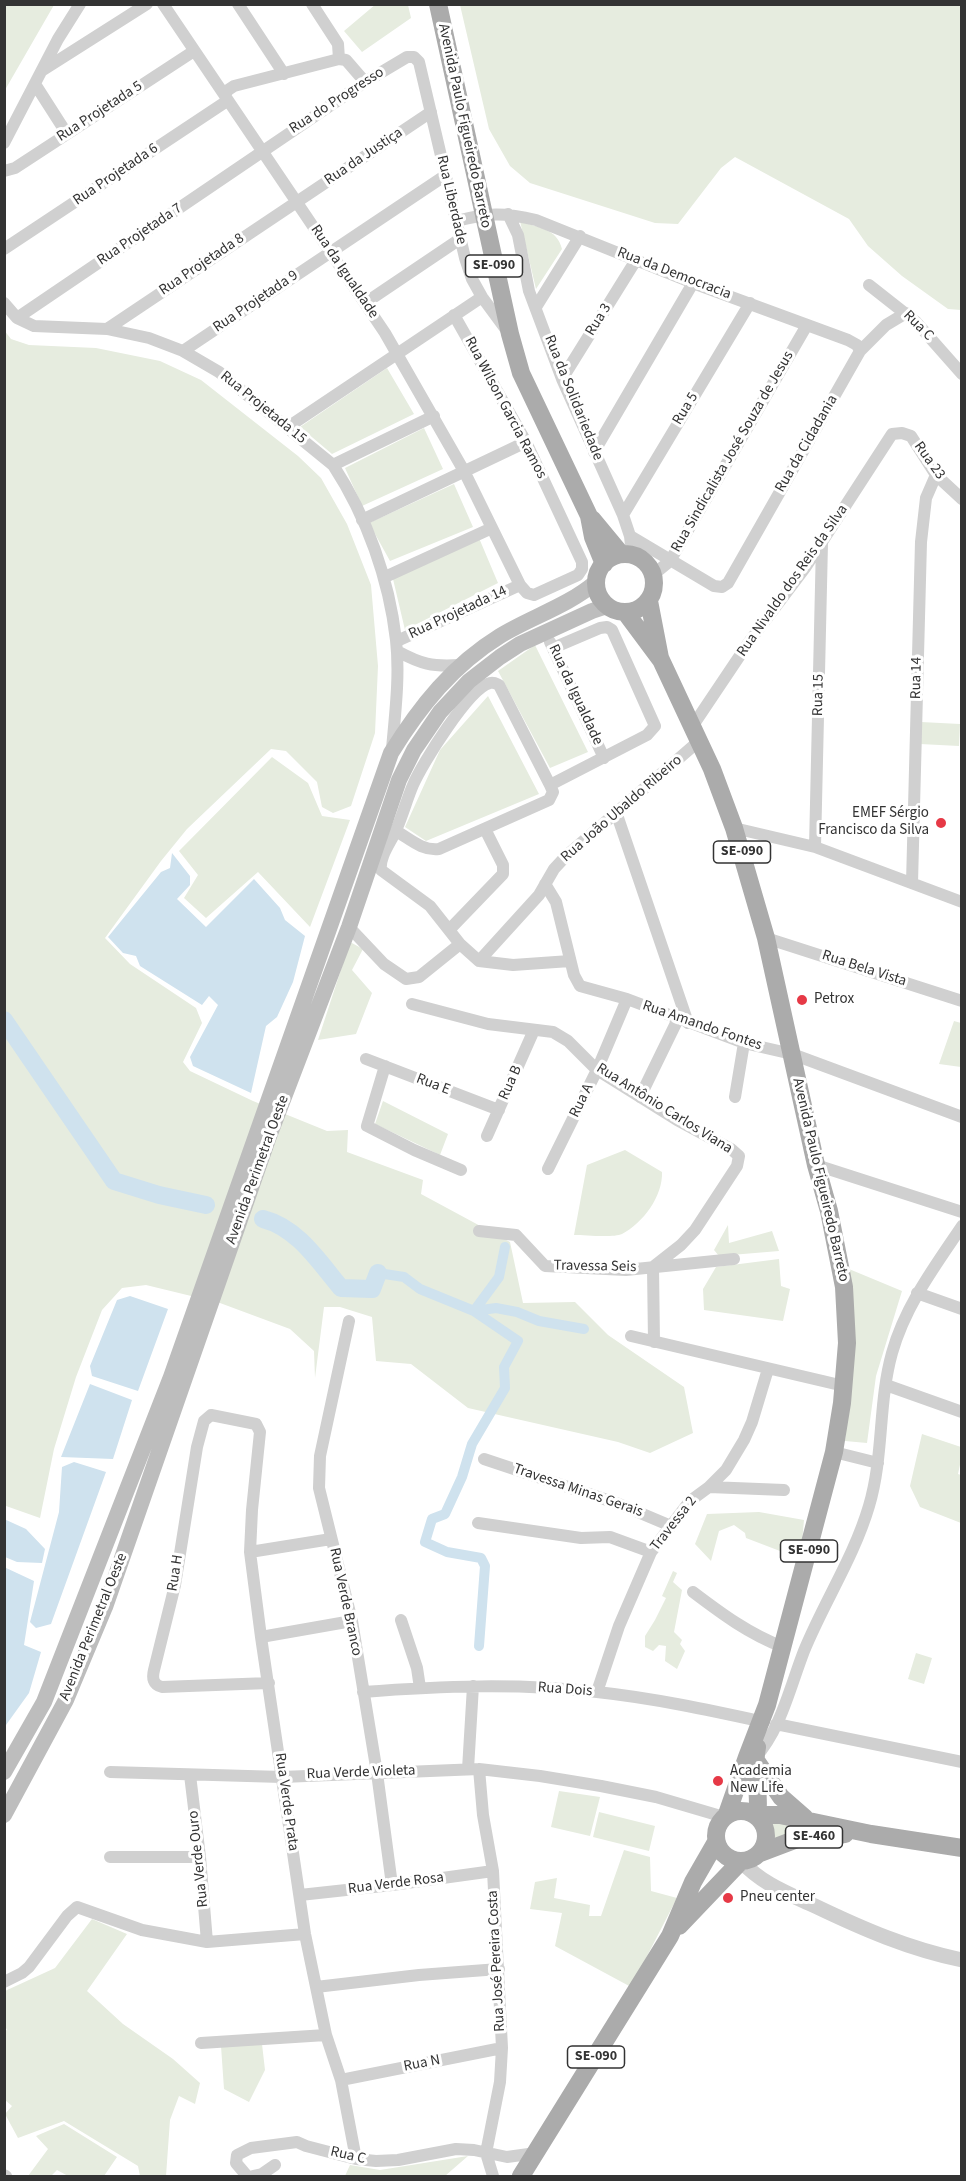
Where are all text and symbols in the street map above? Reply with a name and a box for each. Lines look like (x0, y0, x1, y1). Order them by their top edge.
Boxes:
street label: Avenida Paulo Figueiredo Barreto (434, 22, 494, 230)
street label: Rua do Progresso (286, 64, 388, 138)
street label: Rua Projetada 5 (54, 78, 146, 146)
street label: Rua da Justiça (321, 124, 407, 190)
street label: Rua Projetada 6 (70, 140, 162, 210)
street label: Rua Liberdade (432, 154, 470, 246)
street label: Rua Projetada 7 (94, 200, 186, 270)
street label: Rua da Igualdade (306, 222, 382, 322)
street label: Rua Projetada 8 (156, 230, 248, 300)
street label: Rua da Democracia (614, 244, 734, 304)
road number: SE-090 (466, 255, 522, 277)
street label: Rua Projetada 9 (210, 267, 302, 337)
street label: Rua 3 (582, 301, 616, 339)
street label: Rua C (899, 307, 937, 345)
street label: Rua da Solidariedade (540, 333, 606, 463)
street label: Rua Wilson Garcia Ramos (460, 334, 550, 482)
street label: Rua Sindicalista José Souza de Jesus (668, 348, 798, 556)
street label: Rua Projetada 15 (216, 368, 310, 448)
street label: Rua 5 (669, 389, 703, 429)
street label: Rua da Cidadania (772, 392, 842, 496)
street label: Rua 23 (909, 439, 949, 483)
street label: Rua Nivaldo dos Reis da Silva (734, 502, 852, 660)
street label: Rua Projetada 14 (406, 582, 510, 644)
street label: Rua da Igualdade (544, 642, 606, 748)
street label: Rua 14 (908, 657, 926, 699)
street label: Rua 15 (810, 674, 828, 716)
street label: Rua João Ubaldo Ribeiro (558, 752, 686, 866)
place label: EMEF Sérgio Francisco da Silva (818, 805, 929, 840)
marker: EMEF Sérgio Francisco da Silva (934, 816, 948, 830)
road number: SE-090 (714, 841, 771, 863)
street label: Rua Bela Vista (820, 947, 908, 991)
place label: Petrox (814, 991, 854, 1009)
marker: Petrox (795, 993, 809, 1007)
street label: Rua Amando Fontes (640, 997, 764, 1055)
street label: Rua Antônio Carlos Viana (593, 1060, 735, 1158)
street label: Rua B (495, 1063, 527, 1103)
street label: Rua E (413, 1070, 453, 1100)
street label: Avenida Paulo Figueiredo Barreto (788, 1076, 852, 1284)
street label: Rua A (566, 1081, 598, 1121)
street label: Avenida Perimetral Oeste (223, 1093, 293, 1247)
street label: Travessa Seis (553, 1257, 637, 1277)
street label: Travessa Minas Gerais (511, 1460, 645, 1522)
street label: Travessa 2 (647, 1493, 701, 1555)
road number: SE-090 (780, 1540, 838, 1562)
street label: Rua Verde Branco (325, 1546, 365, 1658)
street label: Avenida Perimetral Oeste (56, 1551, 132, 1703)
street label: Rua H (164, 1553, 188, 1593)
street label: Rua Dois (537, 1679, 593, 1701)
street label: Rua Verde Prata (270, 1752, 302, 1852)
street label: Rua Verde Violeta (306, 1762, 416, 1784)
place label: Academia New Life (730, 1763, 792, 1798)
marker: Academia New Life (711, 1774, 725, 1788)
street label: Rua Verde Ouro (185, 1810, 213, 1908)
road number: SE-460 (786, 1826, 842, 1848)
street label: Rua Verde Rosa (347, 1869, 445, 1899)
place label: Pneu center (740, 1889, 815, 1907)
street label: Rua José Pereira Costa (484, 1890, 510, 2032)
marker: Pneu center (721, 1891, 735, 1905)
road number: SE-090 (568, 2046, 624, 2068)
street label: Rua N (402, 2052, 442, 2076)
street label: Rua C (329, 2143, 367, 2169)

